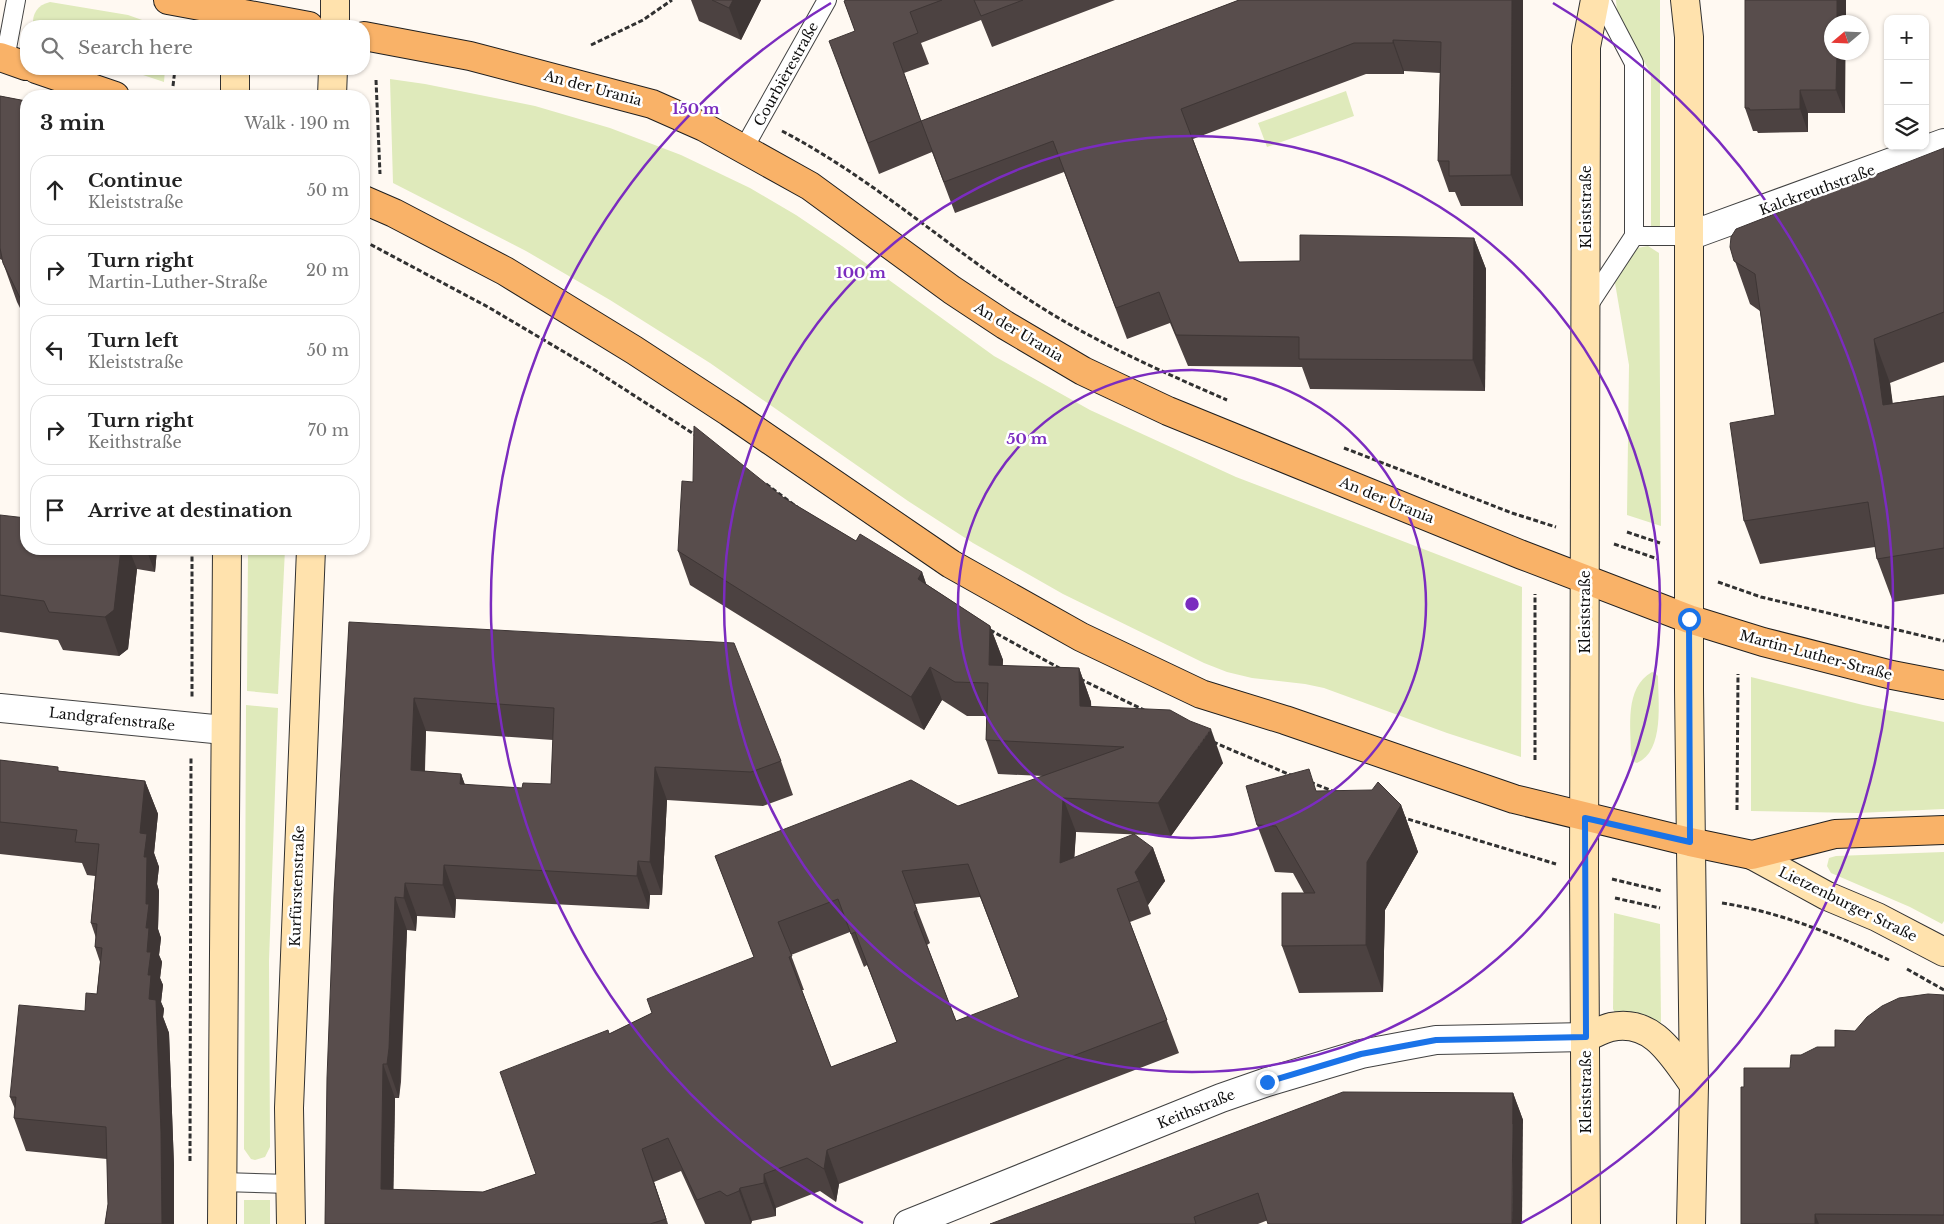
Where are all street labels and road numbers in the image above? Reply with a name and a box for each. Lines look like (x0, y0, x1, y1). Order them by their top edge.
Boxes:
street label: Courbièrestraße (750, 19, 822, 129)
street label: An der Urania (541, 66, 644, 110)
street label: Kalckreuthstraße (1757, 161, 1877, 219)
street label: Kleiststraße (1577, 165, 1595, 249)
street label: An der Urania (970, 298, 1067, 366)
street label: An der Urania (1336, 472, 1437, 527)
street label: Kleiststraße (1576, 570, 1594, 654)
street label: Martin-Luther-Straße (1738, 626, 1894, 684)
street label: Landgrafenstraße (48, 703, 176, 735)
street label: Kurfürstenstraße (286, 825, 308, 947)
street label: Lietzenburger Straße (1776, 863, 1920, 945)
street label: Kleiststraße (1577, 1050, 1595, 1134)
street label: Keithstraße (1155, 1085, 1237, 1133)

